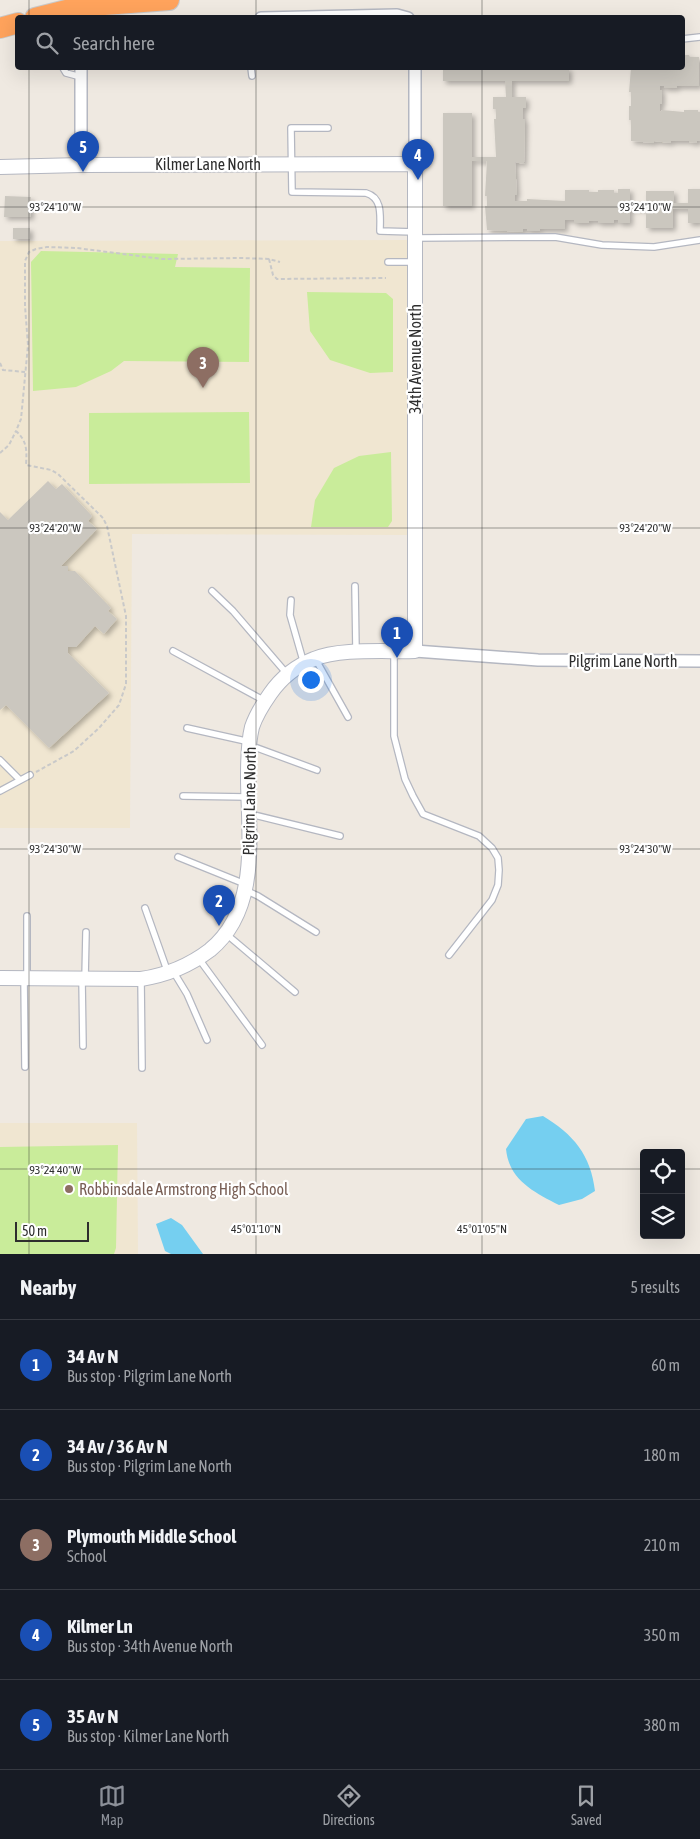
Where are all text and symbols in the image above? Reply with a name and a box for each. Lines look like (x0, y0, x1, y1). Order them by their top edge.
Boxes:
search box (15, 15, 685, 70)
icon: search (33, 29, 61, 57)
text: Search here (73, 32, 155, 54)
pin: 5 (67, 131, 99, 172)
pin: 4 (402, 139, 434, 180)
street label: Kilmer Lane North (155, 155, 261, 173)
text: 93°24'10"W (29, 200, 81, 214)
text: 93°24'10"W (619, 200, 671, 214)
street label: 34th Avenue North (406, 304, 424, 414)
pin: 3 (187, 347, 219, 388)
text: 93°24'20"W (29, 521, 81, 535)
text: 93°24'20"W (619, 521, 671, 535)
pin: 1 (381, 617, 413, 658)
street label: Pilgrim Lane North (569, 652, 677, 671)
your location (298, 667, 324, 693)
street label: Pilgrim Lane North (239, 746, 260, 856)
text: 93°24'30"W (29, 842, 81, 856)
text: 93°24'30"W (619, 842, 671, 856)
pin: 2 (203, 885, 235, 926)
map controls (640, 1149, 685, 1239)
button: locate (640, 1149, 685, 1194)
text: 93°24'40"W (29, 1163, 81, 1177)
place label: Robbinsdale Armstrong High School (79, 1180, 289, 1199)
marker: Robbinsdale Armstrong High School (63, 1183, 75, 1195)
button: layers (640, 1194, 685, 1239)
scale bar (15, 1219, 89, 1242)
text: 45°01'10"N (231, 1222, 281, 1236)
text: 45°01'05"N (457, 1222, 507, 1236)
text: 50 m (22, 1223, 47, 1239)
text: Nearby (20, 1275, 76, 1299)
text: 5 results (630, 1278, 680, 1296)
text: 34 Av N (67, 1345, 118, 1367)
text: 1 (32, 1356, 40, 1374)
text: 60 m (651, 1356, 680, 1374)
text: Bus stop · Pilgrim Lane North (67, 1367, 232, 1385)
text: 34 Av / 36 Av N (67, 1435, 168, 1457)
text: 2 (32, 1446, 40, 1464)
text: 180 m (644, 1446, 680, 1464)
text: Bus stop · Pilgrim Lane North (67, 1457, 232, 1475)
text: Plymouth Middle School (67, 1525, 236, 1547)
text: 3 (32, 1536, 40, 1554)
text: 210 m (644, 1536, 680, 1554)
text: School (67, 1547, 107, 1565)
text: Kilmer Ln (67, 1615, 133, 1637)
text: 4 (32, 1626, 40, 1644)
text: 350 m (644, 1626, 680, 1644)
text: Bus stop · 34th Avenue North (67, 1637, 233, 1655)
text: 35 Av N (67, 1705, 118, 1727)
text: 5 (32, 1716, 40, 1734)
text: 380 m (644, 1716, 680, 1734)
text: Bus stop · Kilmer Lane North (67, 1727, 229, 1745)
tab: Map (98, 1782, 126, 1828)
tab: Directions (322, 1782, 375, 1828)
tab: Saved (571, 1782, 602, 1828)

